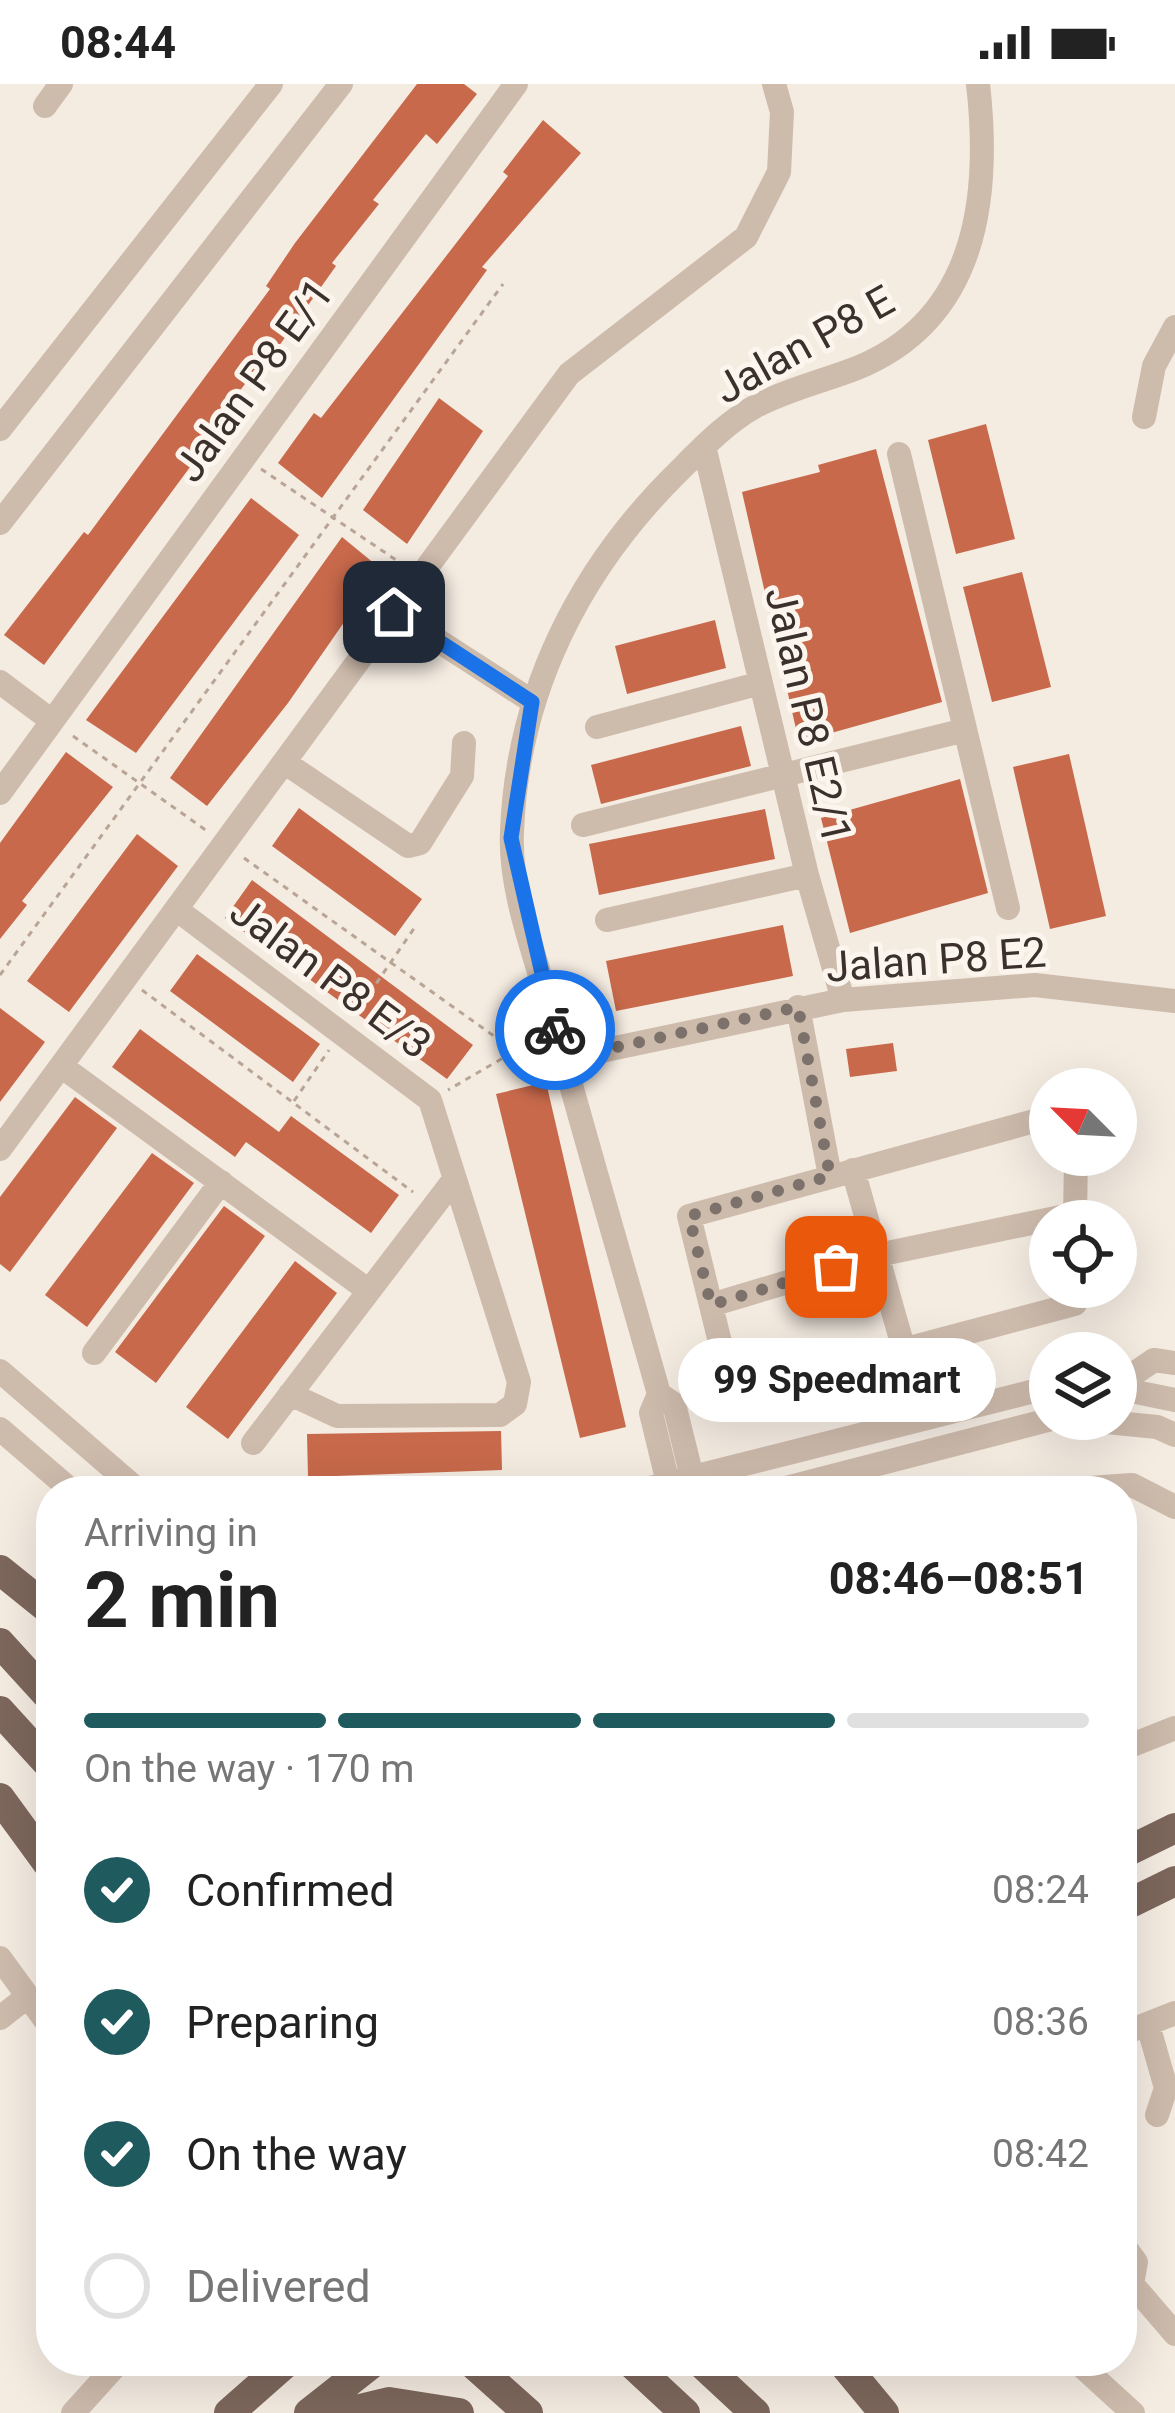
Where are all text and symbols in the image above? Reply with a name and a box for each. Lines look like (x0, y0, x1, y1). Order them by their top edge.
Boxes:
text: 08:44 (60, 16, 176, 69)
street label: Jalan P8 E/1 (164, 270, 343, 491)
street label: Jalan P8 E (706, 275, 902, 414)
pin (343, 561, 445, 663)
icon: home (361, 579, 427, 645)
street label: Jalan P8 E2/1 (755, 582, 862, 848)
street label: Jalan P8 E/3 (221, 886, 440, 1069)
street label: Jalan P8 E2 (824, 927, 1048, 992)
courier (495, 970, 615, 1090)
icon: bike (522, 997, 588, 1063)
north arrow (1029, 1068, 1137, 1176)
map controls (1029, 1068, 1137, 1440)
button: locate (1029, 1200, 1137, 1308)
pin (785, 1216, 887, 1318)
icon: bag (803, 1234, 869, 1300)
button: layers (1029, 1332, 1137, 1440)
callout: 99 Speedmart (677, 1339, 995, 1423)
text: 99 Speedmart (713, 1357, 961, 1403)
text: Arriving in (84, 1510, 258, 1556)
text: 08:46–08:51 (829, 1552, 1089, 1605)
text: 2 min (84, 1555, 280, 1646)
text: On the way · 170 m (84, 1746, 415, 1792)
icon: check (84, 1857, 150, 1923)
text: Confirmed (186, 1864, 395, 1917)
text: 08:24 (992, 1867, 1089, 1913)
icon: check (84, 1989, 150, 2055)
text: Preparing (186, 1996, 379, 2049)
text: 08:36 (992, 1999, 1089, 2045)
icon: check (84, 2121, 150, 2187)
text: On the way (186, 2128, 407, 2181)
text: 08:42 (992, 2131, 1089, 2177)
text: Delivered (186, 2260, 371, 2313)

